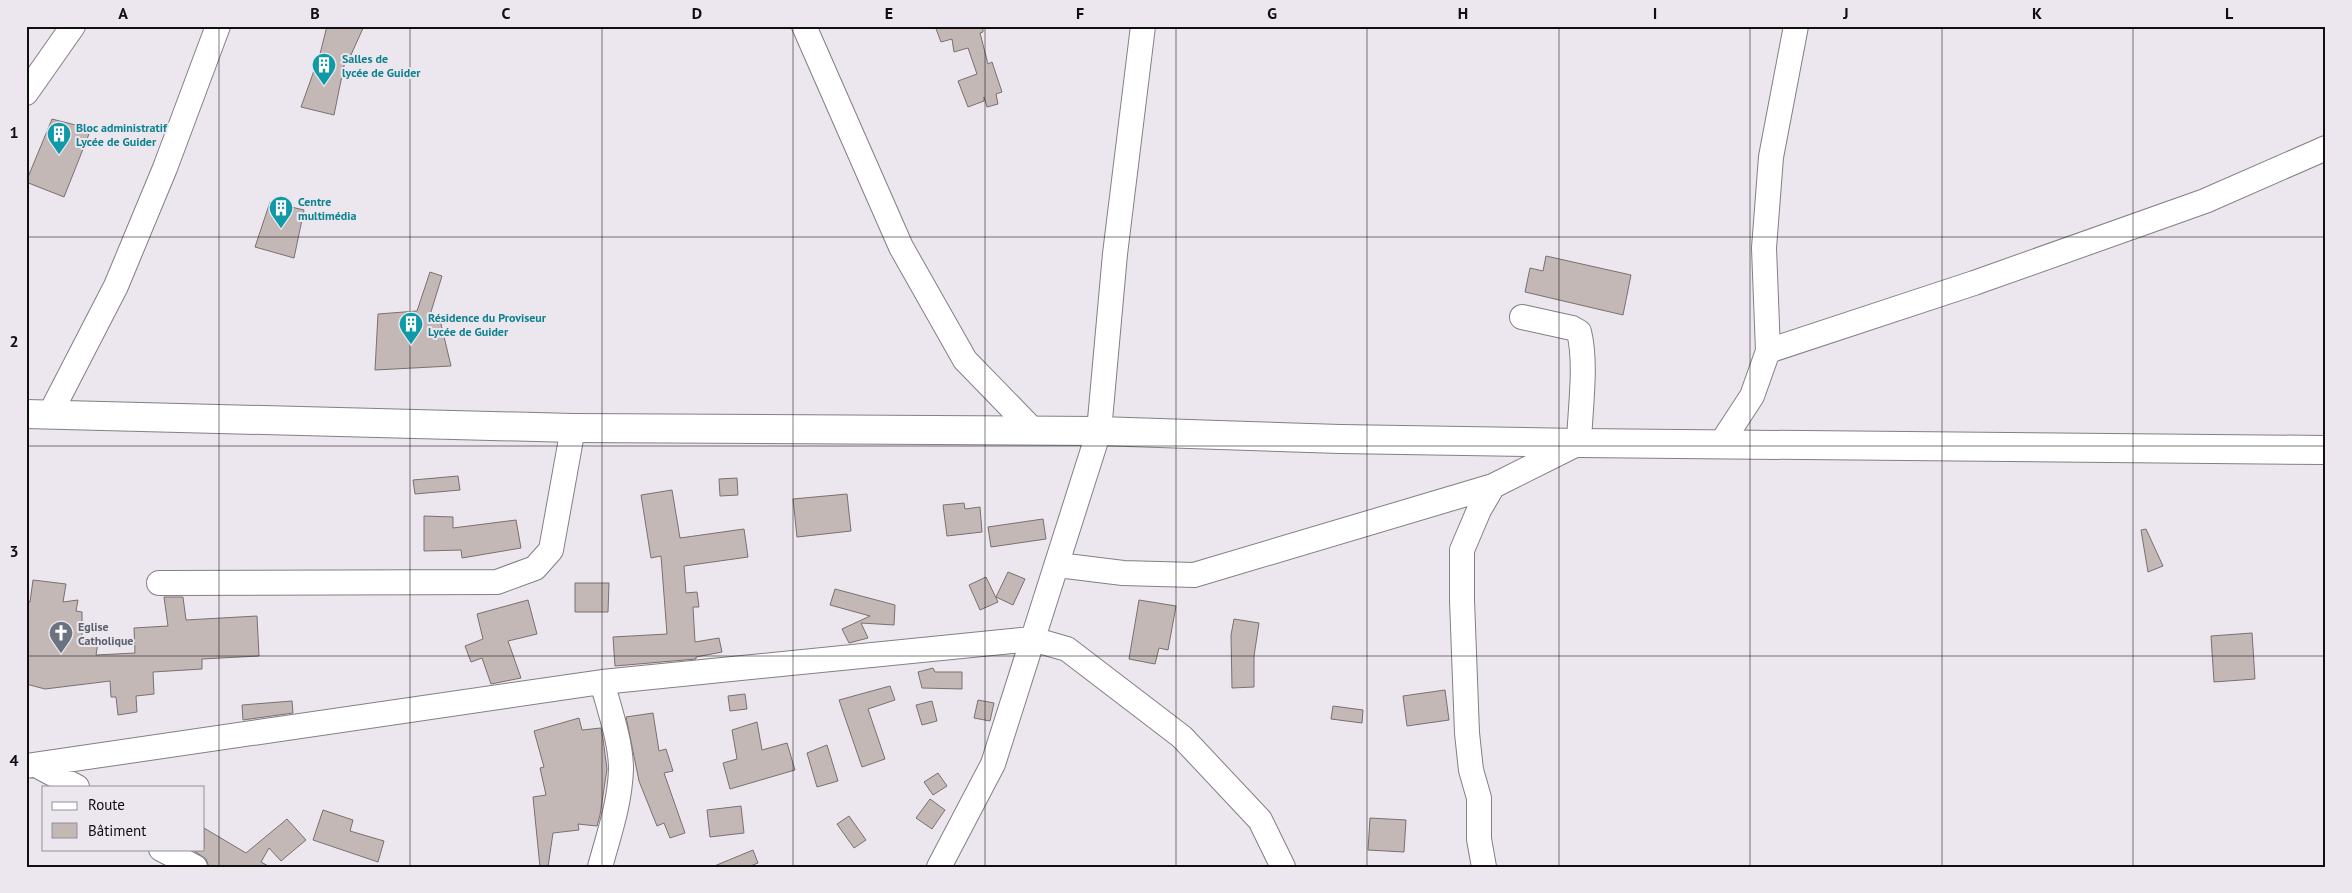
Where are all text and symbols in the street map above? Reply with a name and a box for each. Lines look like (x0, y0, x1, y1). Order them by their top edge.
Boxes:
text: A (118, 3, 128, 23)
text: B (310, 3, 320, 23)
text: C (502, 3, 511, 23)
text: D (692, 3, 702, 23)
text: E (885, 3, 893, 23)
text: F (1076, 3, 1084, 23)
text: G (1267, 3, 1277, 23)
text: H (1458, 3, 1468, 23)
text: I (1653, 3, 1657, 23)
text: J (1842, 3, 1849, 23)
text: K (2032, 3, 2042, 23)
text: L (2225, 3, 2234, 23)
place label: Salles de lycée de Guider (342, 51, 421, 80)
building icon: Salles de lycée de Guider (311, 52, 337, 86)
place label: Bloc administratif Lycée de Guider (76, 120, 168, 149)
building icon: Bloc administratif Lycée de Guider (46, 121, 72, 155)
text: 1 (9, 122, 19, 142)
place label: Centre multimédia (298, 194, 357, 223)
building icon: Centre multimédia (268, 195, 294, 229)
place label: Résidence du Proviseur Lycée de Guider (428, 310, 547, 339)
building icon: Résidence du Proviseur Lycée de Guider (398, 311, 424, 345)
text: 2 (9, 331, 19, 351)
text: 3 (9, 541, 19, 561)
place label: Eglise Catholique (78, 619, 133, 648)
church icon: Eglise Catholique (48, 620, 74, 654)
text: 4 (9, 750, 19, 770)
legend (42, 786, 205, 850)
text: Route (88, 795, 125, 814)
text: Bâtiment (88, 821, 146, 840)

